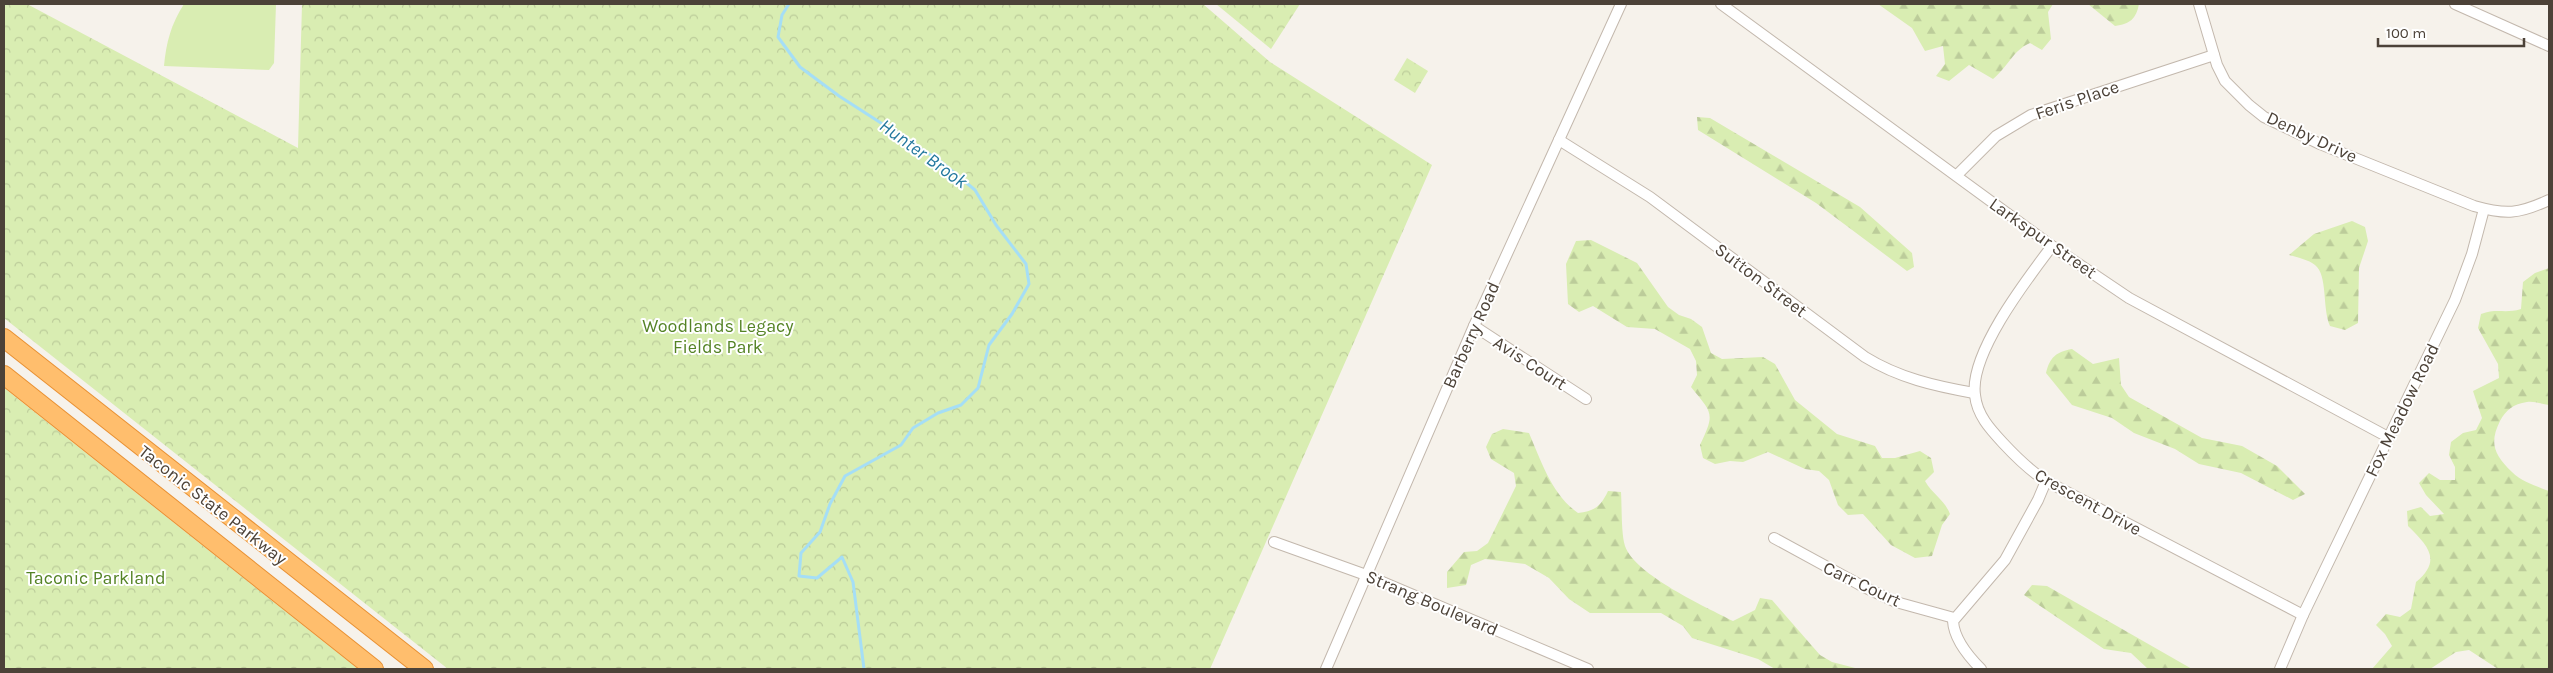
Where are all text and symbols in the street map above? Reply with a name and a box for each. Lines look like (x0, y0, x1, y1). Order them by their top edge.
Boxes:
scale bar (2378, 15, 2524, 47)
text: 100 m (2386, 24, 2426, 42)
street label: Feris Place (2032, 75, 2122, 125)
street label: Denby Drive (2263, 106, 2361, 168)
water label: Hunter Brook (875, 115, 972, 193)
street label: Larkspur Street (1985, 193, 2101, 283)
street label: Sutton Street (1711, 238, 1812, 322)
street label: Barberry Road (1438, 278, 1504, 392)
park label: Woodlands Legacy Fields Park (642, 315, 794, 358)
street label: Avis Court (1489, 331, 1571, 395)
street label: Fox Meadow Road (2360, 340, 2444, 480)
street label: Taconic State Parkway (135, 440, 292, 570)
street label: Crescent Drive (2031, 464, 2145, 540)
street label: Carr Court (1820, 556, 1905, 612)
street label: Strang Boulevard (1362, 565, 1502, 641)
park label: Taconic Parkland (26, 567, 166, 589)

